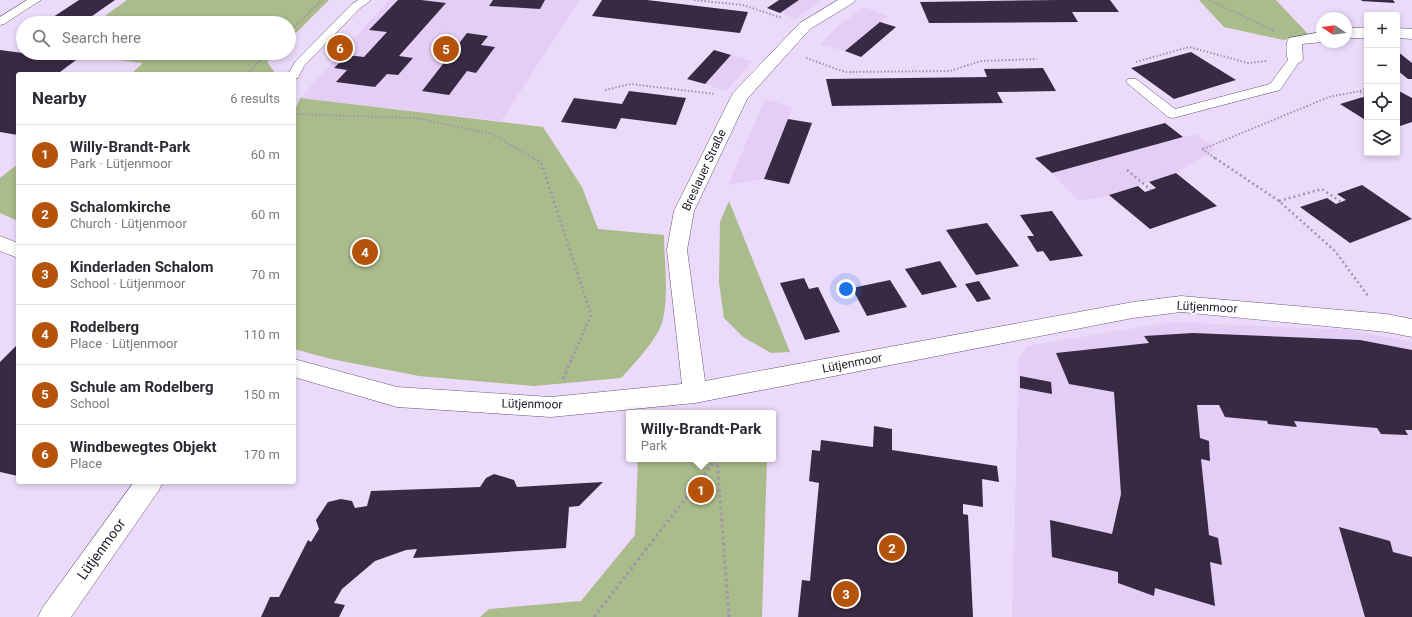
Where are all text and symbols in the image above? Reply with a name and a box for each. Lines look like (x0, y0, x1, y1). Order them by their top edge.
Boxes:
north arrow (1316, 12, 1352, 48)
map controls (1364, 12, 1400, 156)
button: + (1364, 12, 1400, 48)
search box (16, 16, 296, 60)
icon: search (30, 27, 52, 49)
text: Search here (62, 29, 141, 47)
pin: 6 (327, 33, 353, 63)
pin: 5 (433, 34, 459, 64)
button: − (1364, 48, 1400, 84)
button: locate (1364, 84, 1400, 120)
text: Nearby (32, 88, 87, 108)
text: 6 results (230, 91, 280, 106)
button: layers (1364, 120, 1400, 156)
street label: Breslauer Straße (679, 127, 729, 213)
text: Willy-Brandt-Park (70, 138, 190, 156)
text: 1 (41, 147, 49, 162)
text: 60 m (251, 147, 280, 162)
text: Park · Lütjenmoor (70, 156, 172, 171)
text: Schalomkirche (70, 198, 171, 216)
text: 2 (41, 207, 49, 222)
text: 60 m (251, 207, 280, 222)
text: Church · Lütjenmoor (70, 216, 187, 231)
pin: 4 (352, 237, 378, 267)
text: Kinderladen Schalom (70, 258, 214, 276)
text: 3 (41, 267, 49, 282)
text: 70 m (251, 267, 280, 282)
text: School · Lütjenmoor (70, 276, 185, 291)
your location (836, 279, 856, 299)
street label: Lütjenmoor (1176, 298, 1238, 316)
text: Rodelberg (70, 318, 139, 336)
text: 4 (41, 327, 49, 342)
text: 110 m (243, 327, 280, 342)
text: Place · Lütjenmoor (70, 336, 178, 351)
street label: Lütjenmoor (821, 350, 883, 376)
text: Schule am Rodelberg (70, 378, 213, 396)
text: 5 (41, 387, 49, 402)
text: 150 m (243, 387, 280, 402)
text: School (70, 396, 110, 411)
street label: Lütjenmoor (501, 396, 563, 412)
popup (626, 410, 776, 462)
text: Willy-Brandt-Park (641, 420, 761, 438)
text: Windbewegtes Objekt (70, 438, 217, 456)
text: Park (641, 438, 667, 453)
text: 6 (41, 447, 49, 462)
text: 170 m (243, 447, 280, 462)
text: Place (70, 456, 102, 471)
pin: 1 (688, 475, 714, 505)
street label: Lütjenmoor (74, 515, 128, 582)
pin: 2 (879, 533, 905, 563)
pin: 3 (833, 579, 859, 609)

